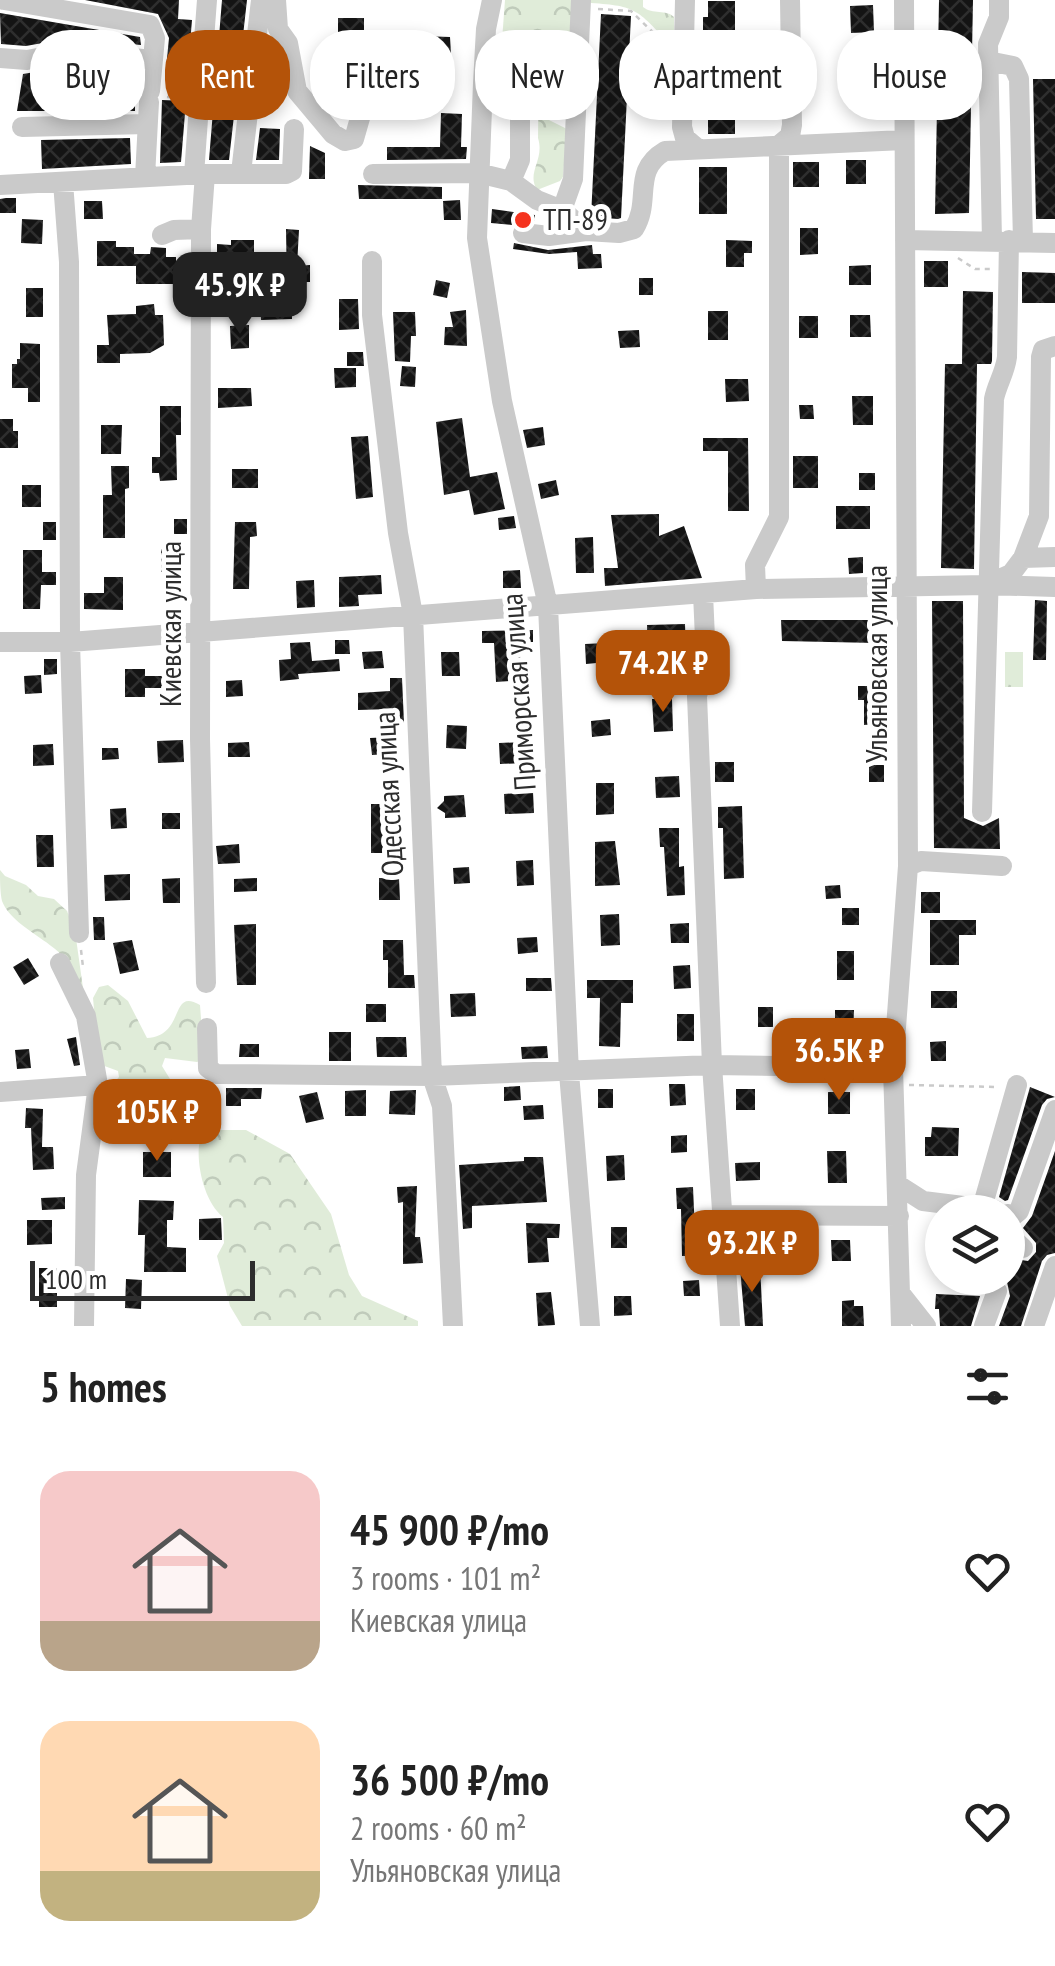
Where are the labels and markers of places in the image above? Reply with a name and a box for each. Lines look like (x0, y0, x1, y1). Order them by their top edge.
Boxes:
place label: ТП-89 (543, 199, 608, 238)
marker: ТП-89 (512, 209, 534, 231)
pin: 45.9K ₽ (148, 252, 332, 337)
pin: 74.2K ₽ (571, 630, 755, 715)
pin: 36.5K ₽ (747, 1018, 931, 1103)
pin: 105K ₽ (76, 1079, 238, 1164)
pin: 93.2K ₽ (660, 1210, 844, 1295)

